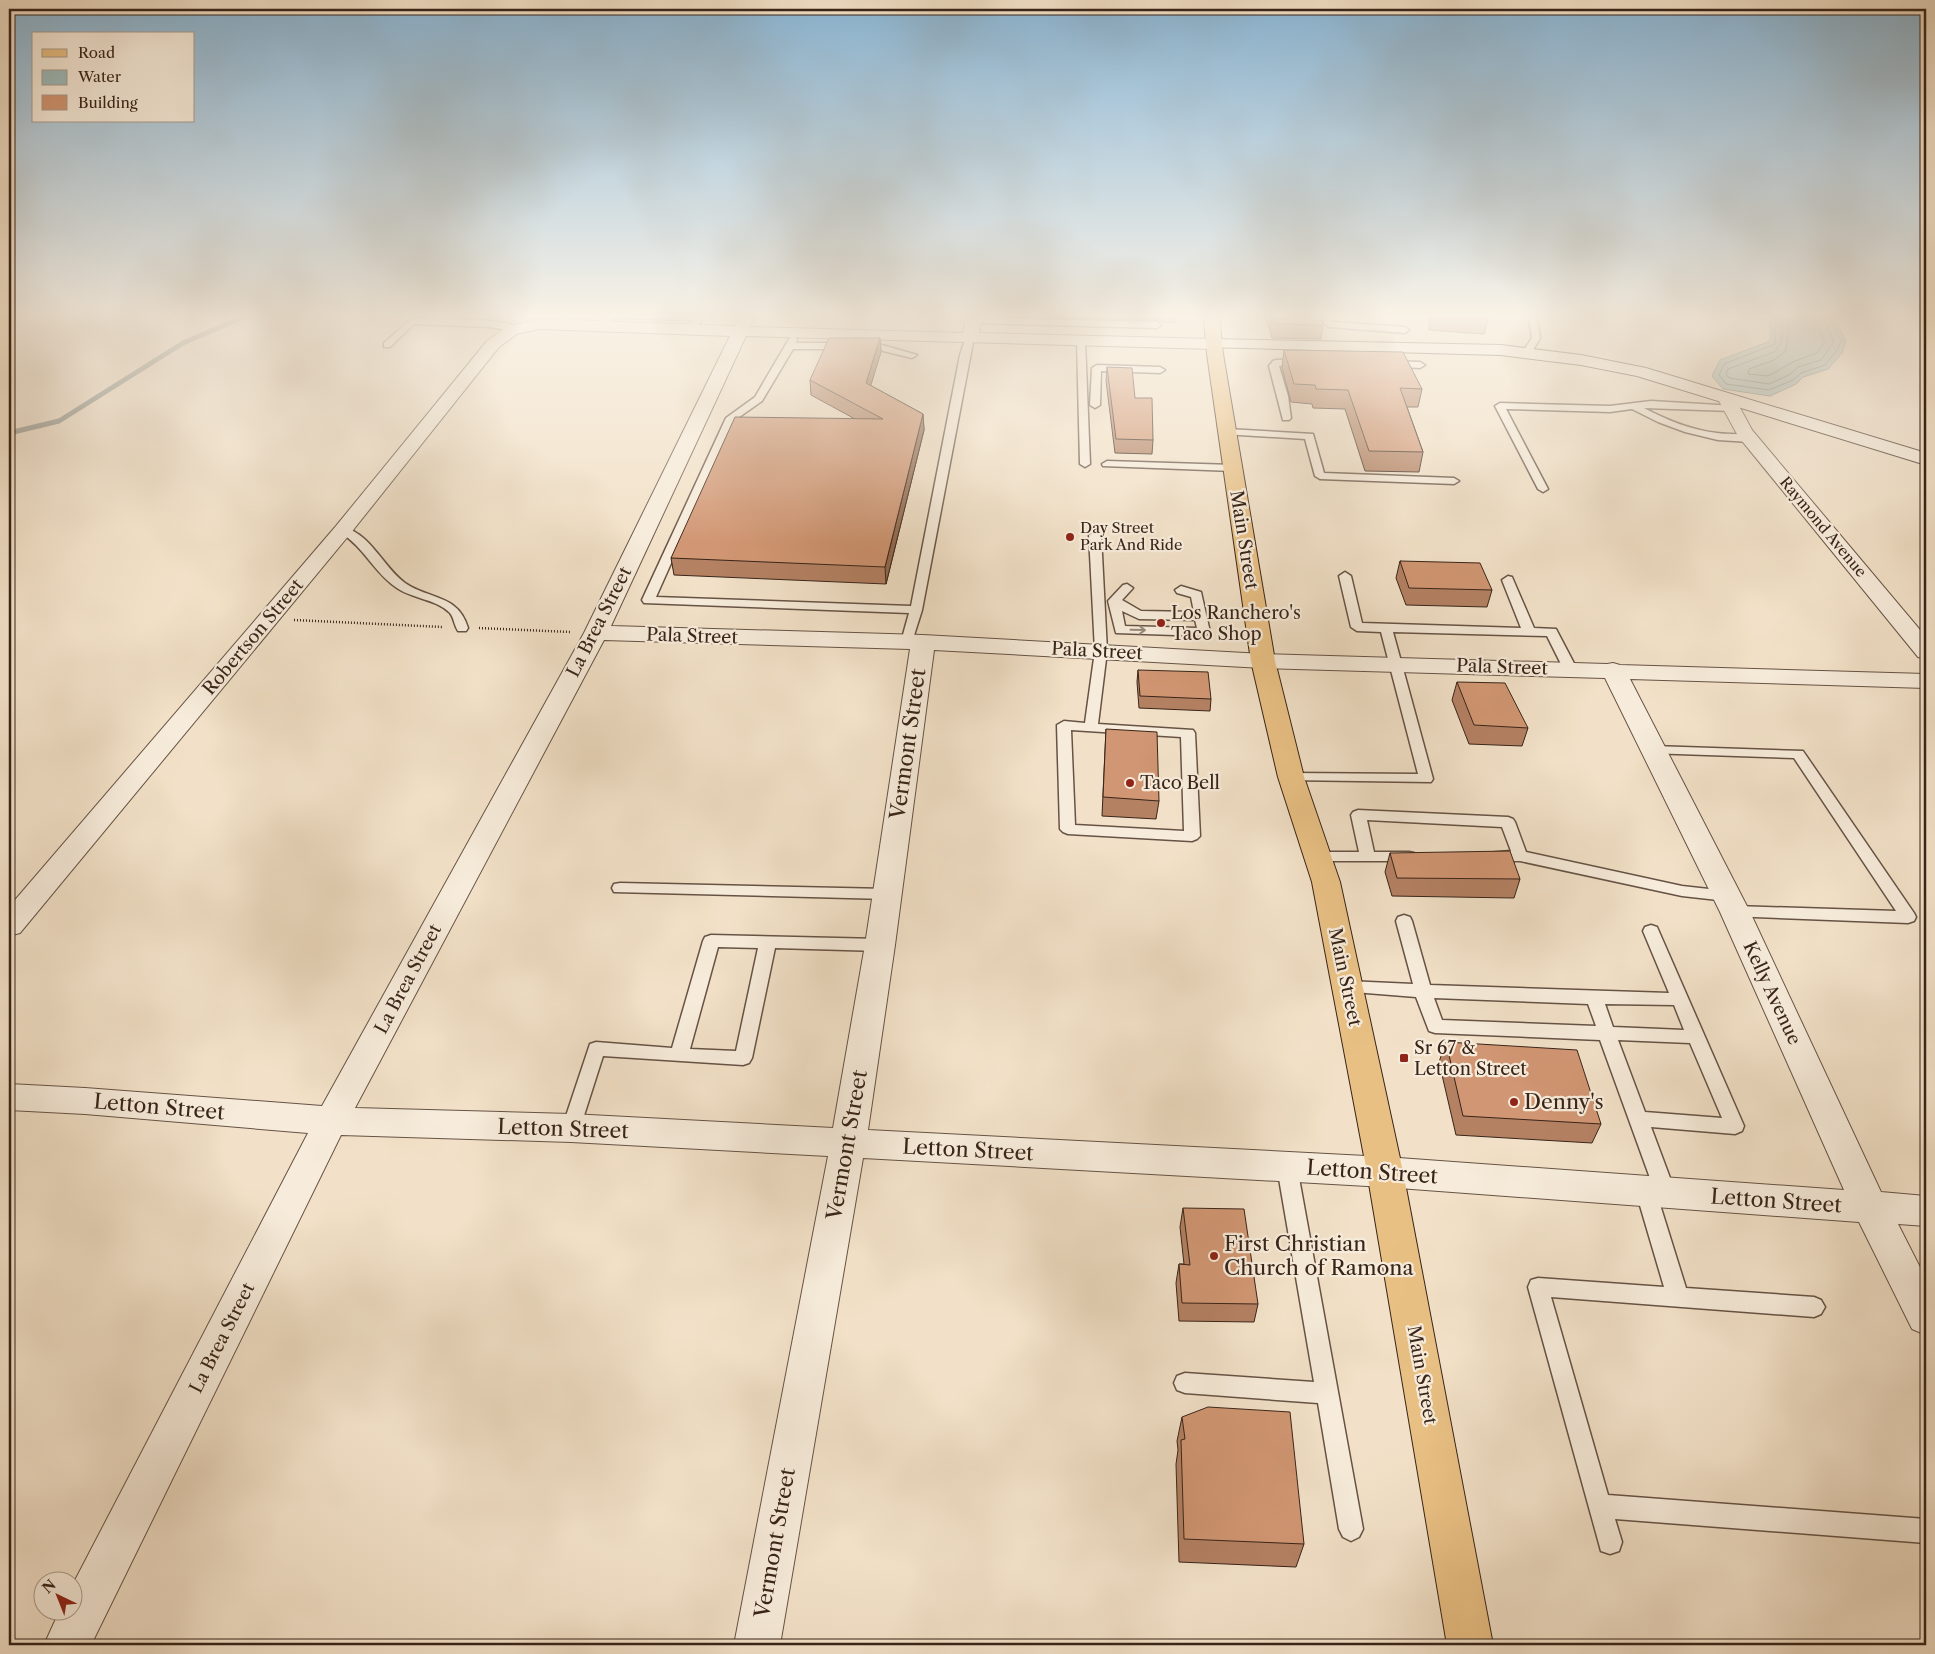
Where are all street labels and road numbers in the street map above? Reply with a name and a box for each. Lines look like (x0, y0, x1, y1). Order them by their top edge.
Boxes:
street label: Raymond Avenue (1776, 473, 1871, 581)
street label: Main Street (1225, 489, 1263, 592)
street label: La Brea Street (562, 563, 637, 681)
street label: Robertson Street (198, 574, 308, 700)
street label: Pala Street (646, 623, 739, 649)
street label: Pala Street (1051, 638, 1144, 664)
street label: Pala Street (1456, 654, 1549, 680)
street label: Vermont Street (884, 666, 931, 822)
street label: La Brea Street (370, 920, 446, 1038)
street label: Main Street (1324, 926, 1366, 1029)
street label: Kelly Avenue (1738, 938, 1806, 1048)
street label: Vermont Street (821, 1067, 872, 1223)
street label: Letton Street (92, 1088, 226, 1125)
street label: Letton Street (497, 1114, 630, 1143)
street label: Letton Street (902, 1134, 1035, 1165)
street label: Letton Street (1306, 1154, 1439, 1189)
street label: Letton Street (1710, 1183, 1843, 1218)
street label: La Brea Street (185, 1279, 260, 1397)
street label: Main Street (1402, 1324, 1442, 1427)
street label: Vermont Street (749, 1465, 800, 1621)

